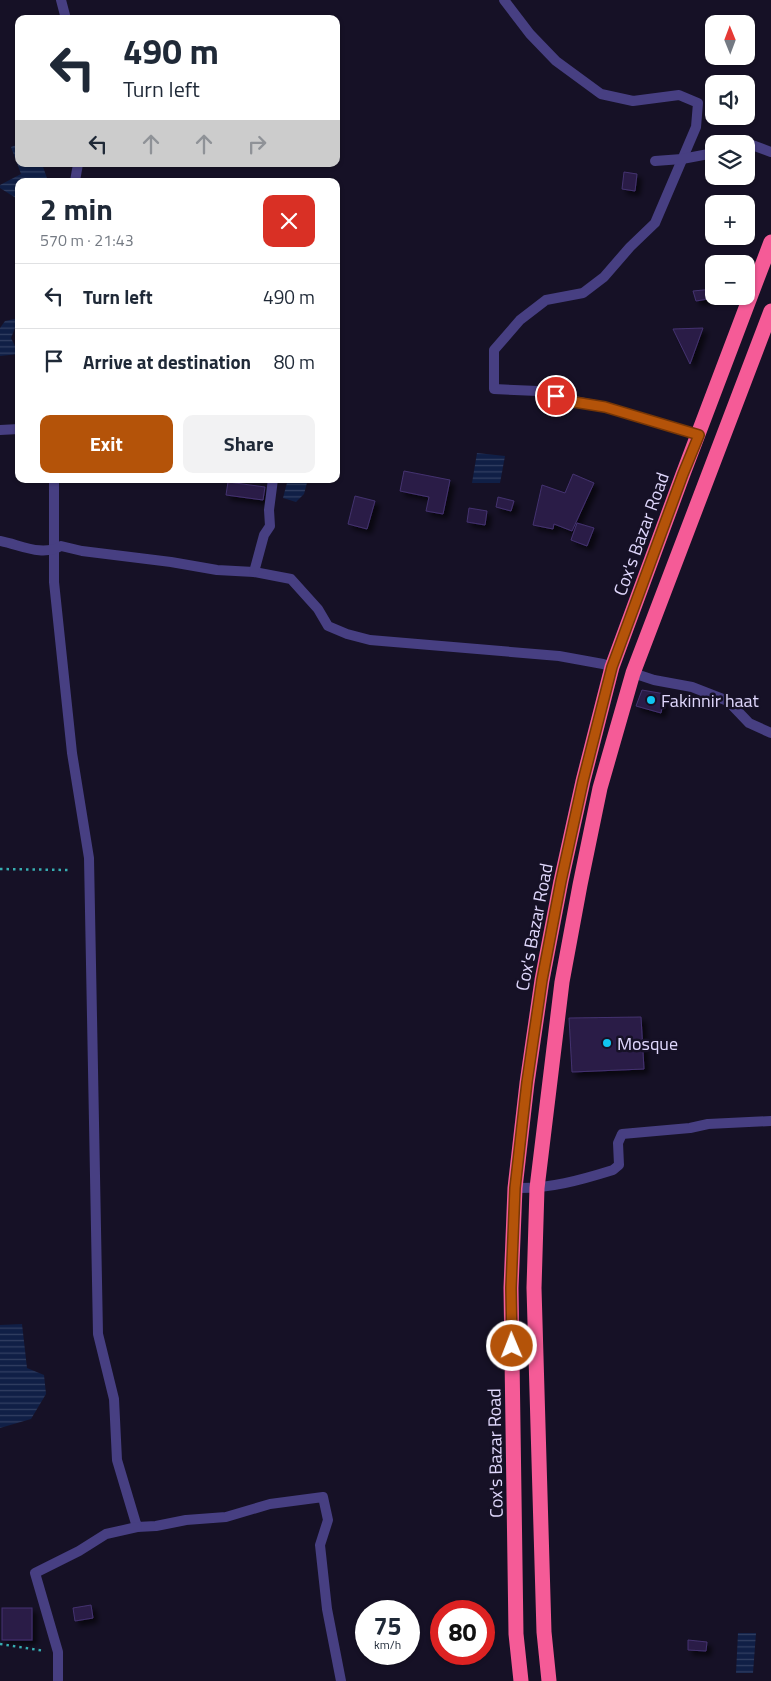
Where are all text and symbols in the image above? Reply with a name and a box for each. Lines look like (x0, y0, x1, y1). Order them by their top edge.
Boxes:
north arrow (705, 15, 755, 65)
map controls (705, 15, 755, 305)
text: 490 m (123, 24, 219, 78)
icon: left (40, 35, 105, 100)
text: Turn left (123, 72, 200, 106)
button: sound (705, 75, 755, 125)
icon: left (84, 130, 112, 158)
icon: ahead (137, 130, 165, 158)
icon: ahead (190, 130, 218, 158)
icon: right (243, 130, 271, 158)
button: layers (705, 135, 755, 185)
text: 2 min (40, 186, 113, 232)
button: close (263, 195, 315, 247)
button: + (705, 195, 755, 245)
text: 570 m · 21:43 (40, 228, 134, 252)
button: − (705, 255, 755, 305)
icon: left (40, 282, 68, 310)
text: Turn left (83, 282, 153, 311)
text: 490 m (263, 282, 315, 311)
icon: arrive (40, 347, 68, 375)
text: Arrive at destination (83, 347, 251, 376)
text: 80 m (274, 347, 315, 376)
pin (535, 375, 577, 417)
icon: arrive (542, 382, 570, 410)
button: Exit (40, 415, 173, 473)
button: Share (183, 415, 315, 473)
street label: Cox's Bazar Road (606, 469, 676, 599)
place label: Fakinnir haat (661, 687, 760, 714)
marker: Fakinnir haat (645, 694, 657, 706)
street label: Cox's Bazar Road (508, 861, 560, 993)
place label: Mosque (617, 1030, 678, 1057)
marker: Mosque (601, 1037, 613, 1049)
position arrow (485, 1319, 537, 1371)
street label: Cox's Bazar Road (480, 1388, 510, 1518)
speed limit sign: 80 (430, 1600, 495, 1665)
text: 75 (373, 1607, 402, 1645)
text: km/h (374, 1635, 401, 1654)

